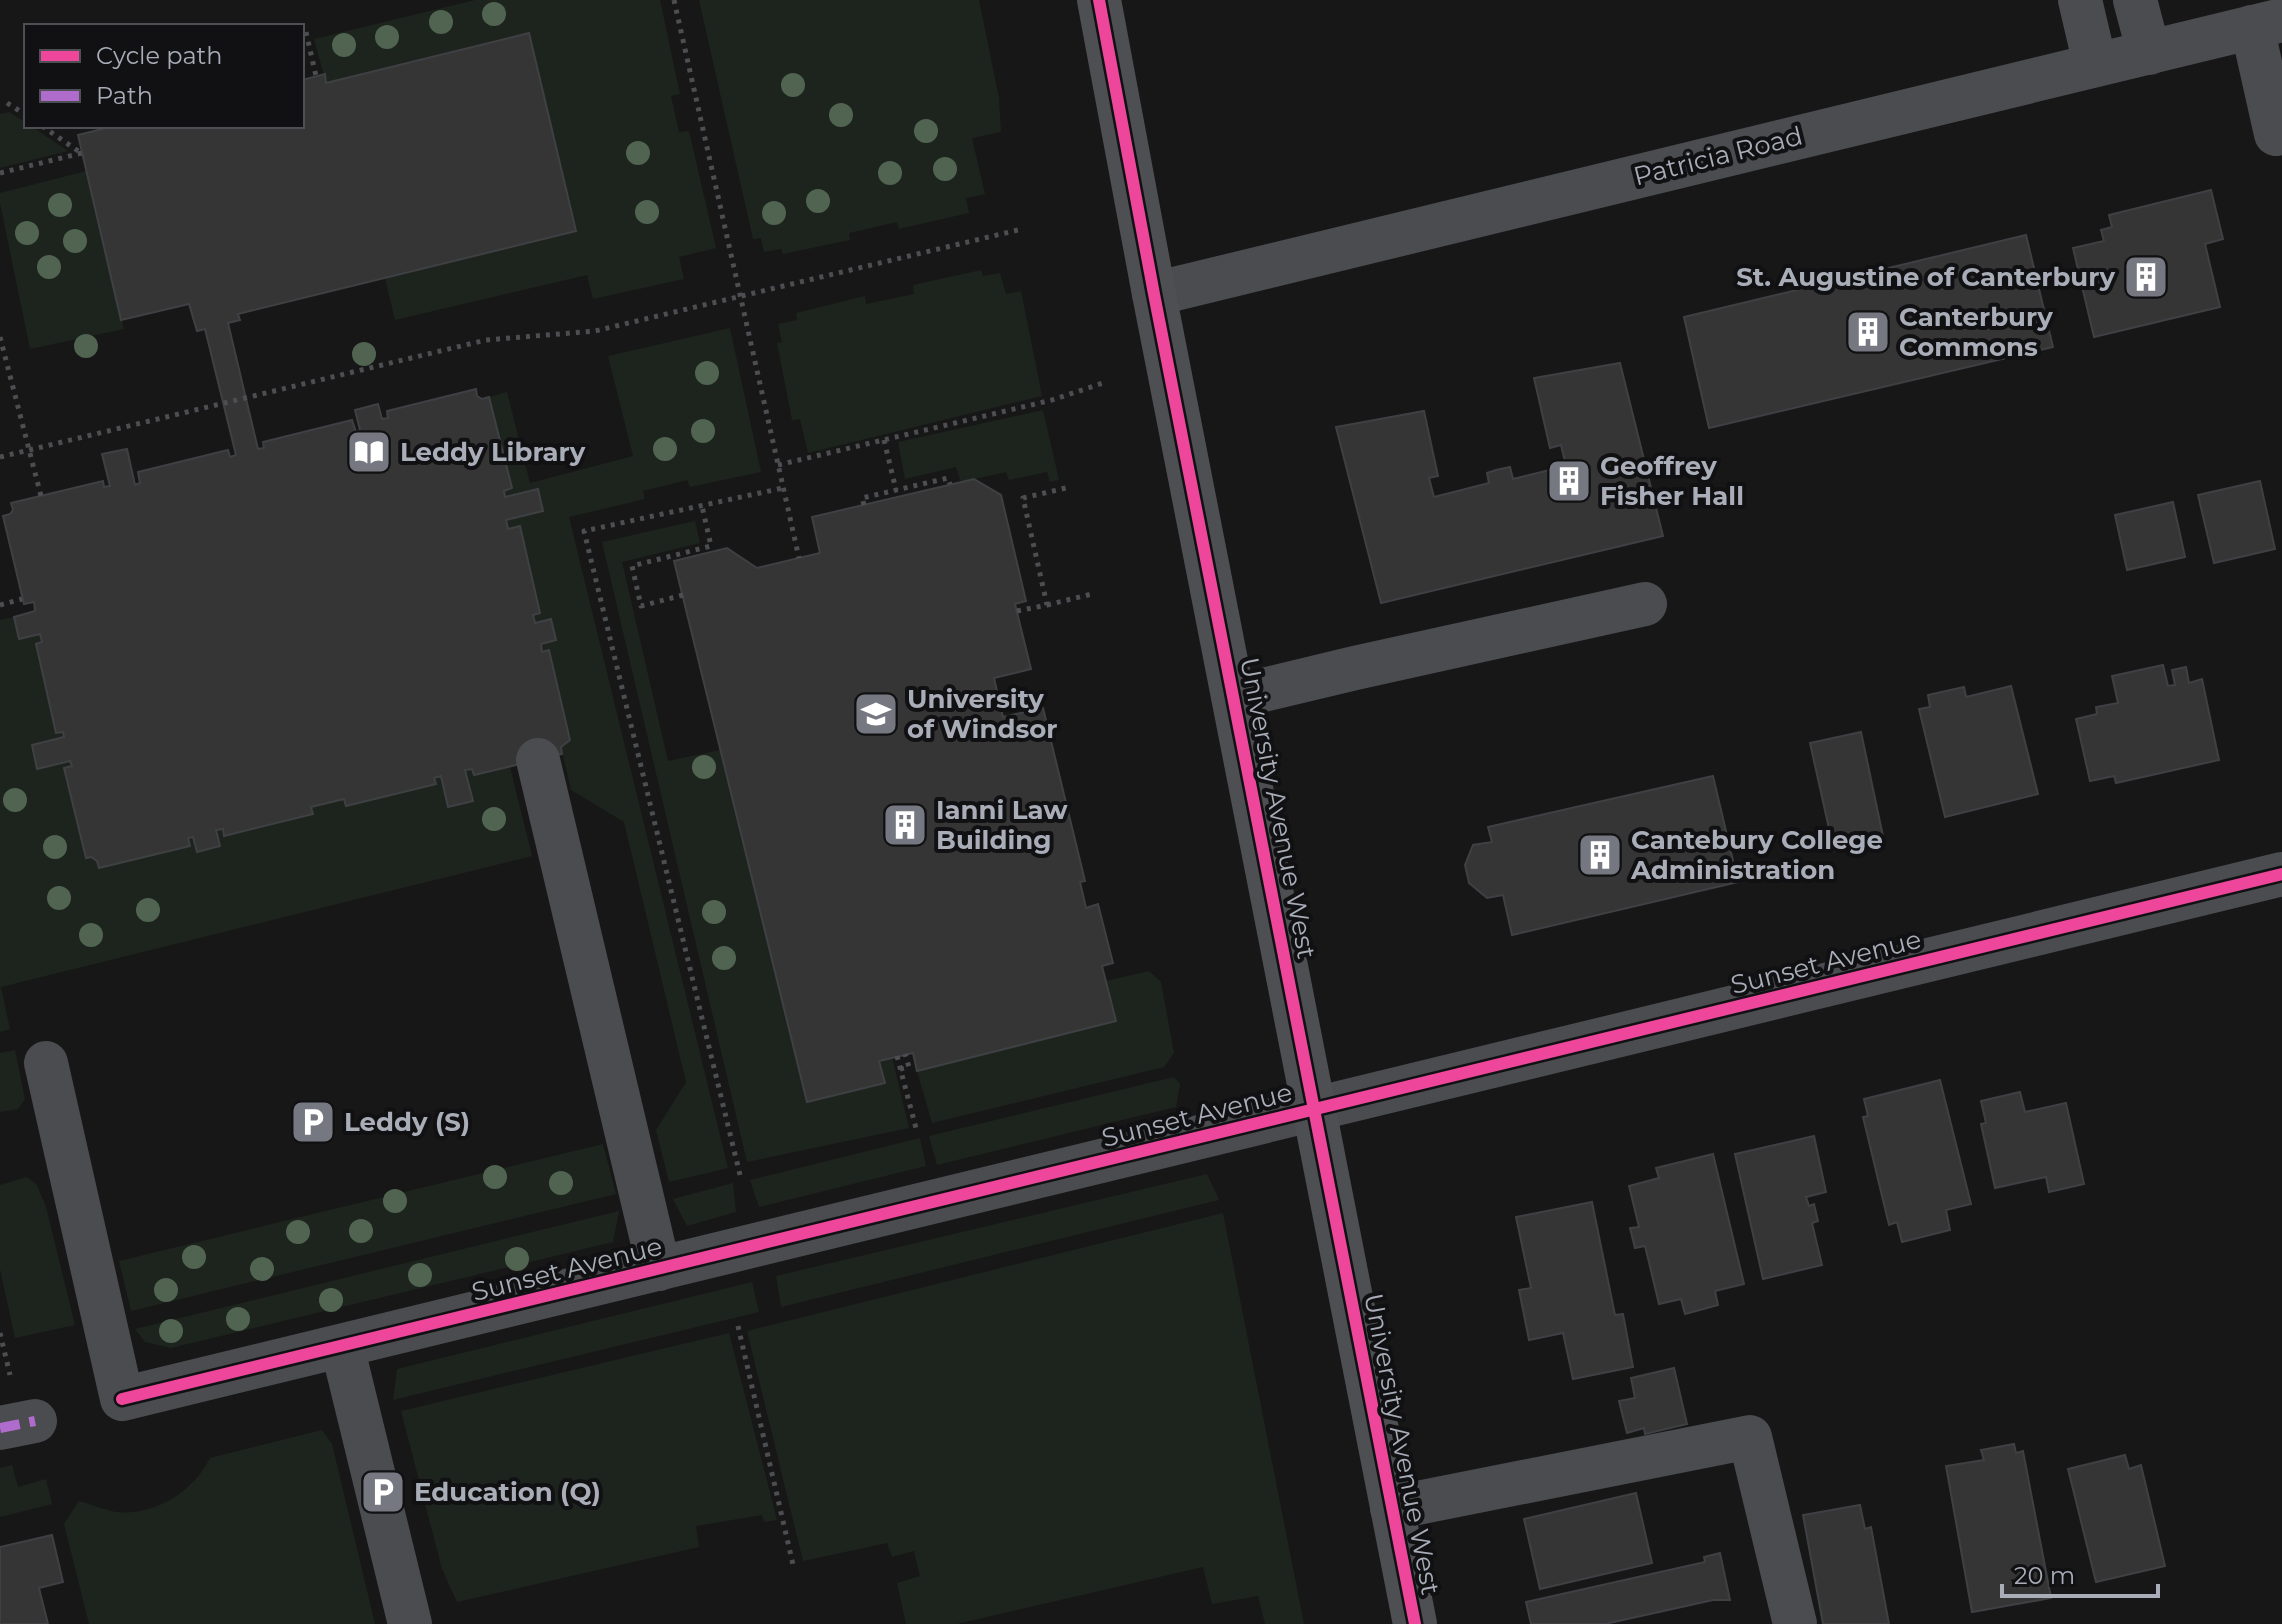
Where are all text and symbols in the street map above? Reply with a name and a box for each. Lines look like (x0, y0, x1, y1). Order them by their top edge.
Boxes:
legend (24, 24, 304, 128)
text: Cycle path (96, 41, 223, 70)
text: Path (96, 81, 153, 110)
street label: Patricia Road (1630, 120, 1806, 192)
building icon: St. Augustine of Canterbury (2122, 253, 2170, 301)
place label: St. Augustine of Canterbury (1736, 261, 2115, 293)
place label: Canterbury Commons (1899, 301, 2053, 363)
building icon: Canterbury Commons (1844, 308, 1892, 356)
library icon: Leddy Library (345, 428, 393, 476)
place label: Leddy Library (400, 436, 586, 468)
place label: Geoffrey Fisher Hall (1600, 450, 1744, 512)
building icon: Geoffrey Fisher Hall (1545, 457, 1593, 505)
street label: University Avenue West (1233, 655, 1323, 961)
place label: University of Windsor (907, 683, 1057, 745)
school or university icon: University of Windsor (852, 690, 900, 738)
place label: Ianni Law Building (936, 794, 1068, 856)
building icon: Ianni Law Building (881, 801, 929, 849)
place label: Cantebury College Administration (1630, 824, 1883, 886)
building icon: Cantebury College Administration (1576, 831, 1624, 879)
street label: Sunset Avenue (1728, 923, 1924, 1001)
street label: Sunset Avenue (1099, 1076, 1295, 1154)
parking icon: Leddy (S) (289, 1098, 337, 1146)
place label: Leddy (S) (344, 1106, 470, 1138)
street label: Sunset Avenue (469, 1230, 665, 1308)
street label: University Avenue West (1357, 1291, 1447, 1597)
parking icon: Education (Q) (359, 1468, 407, 1516)
place label: Education (Q) (414, 1476, 601, 1508)
scale bar (2002, 1548, 2158, 1598)
text: 20 m (2014, 1561, 2075, 1590)

